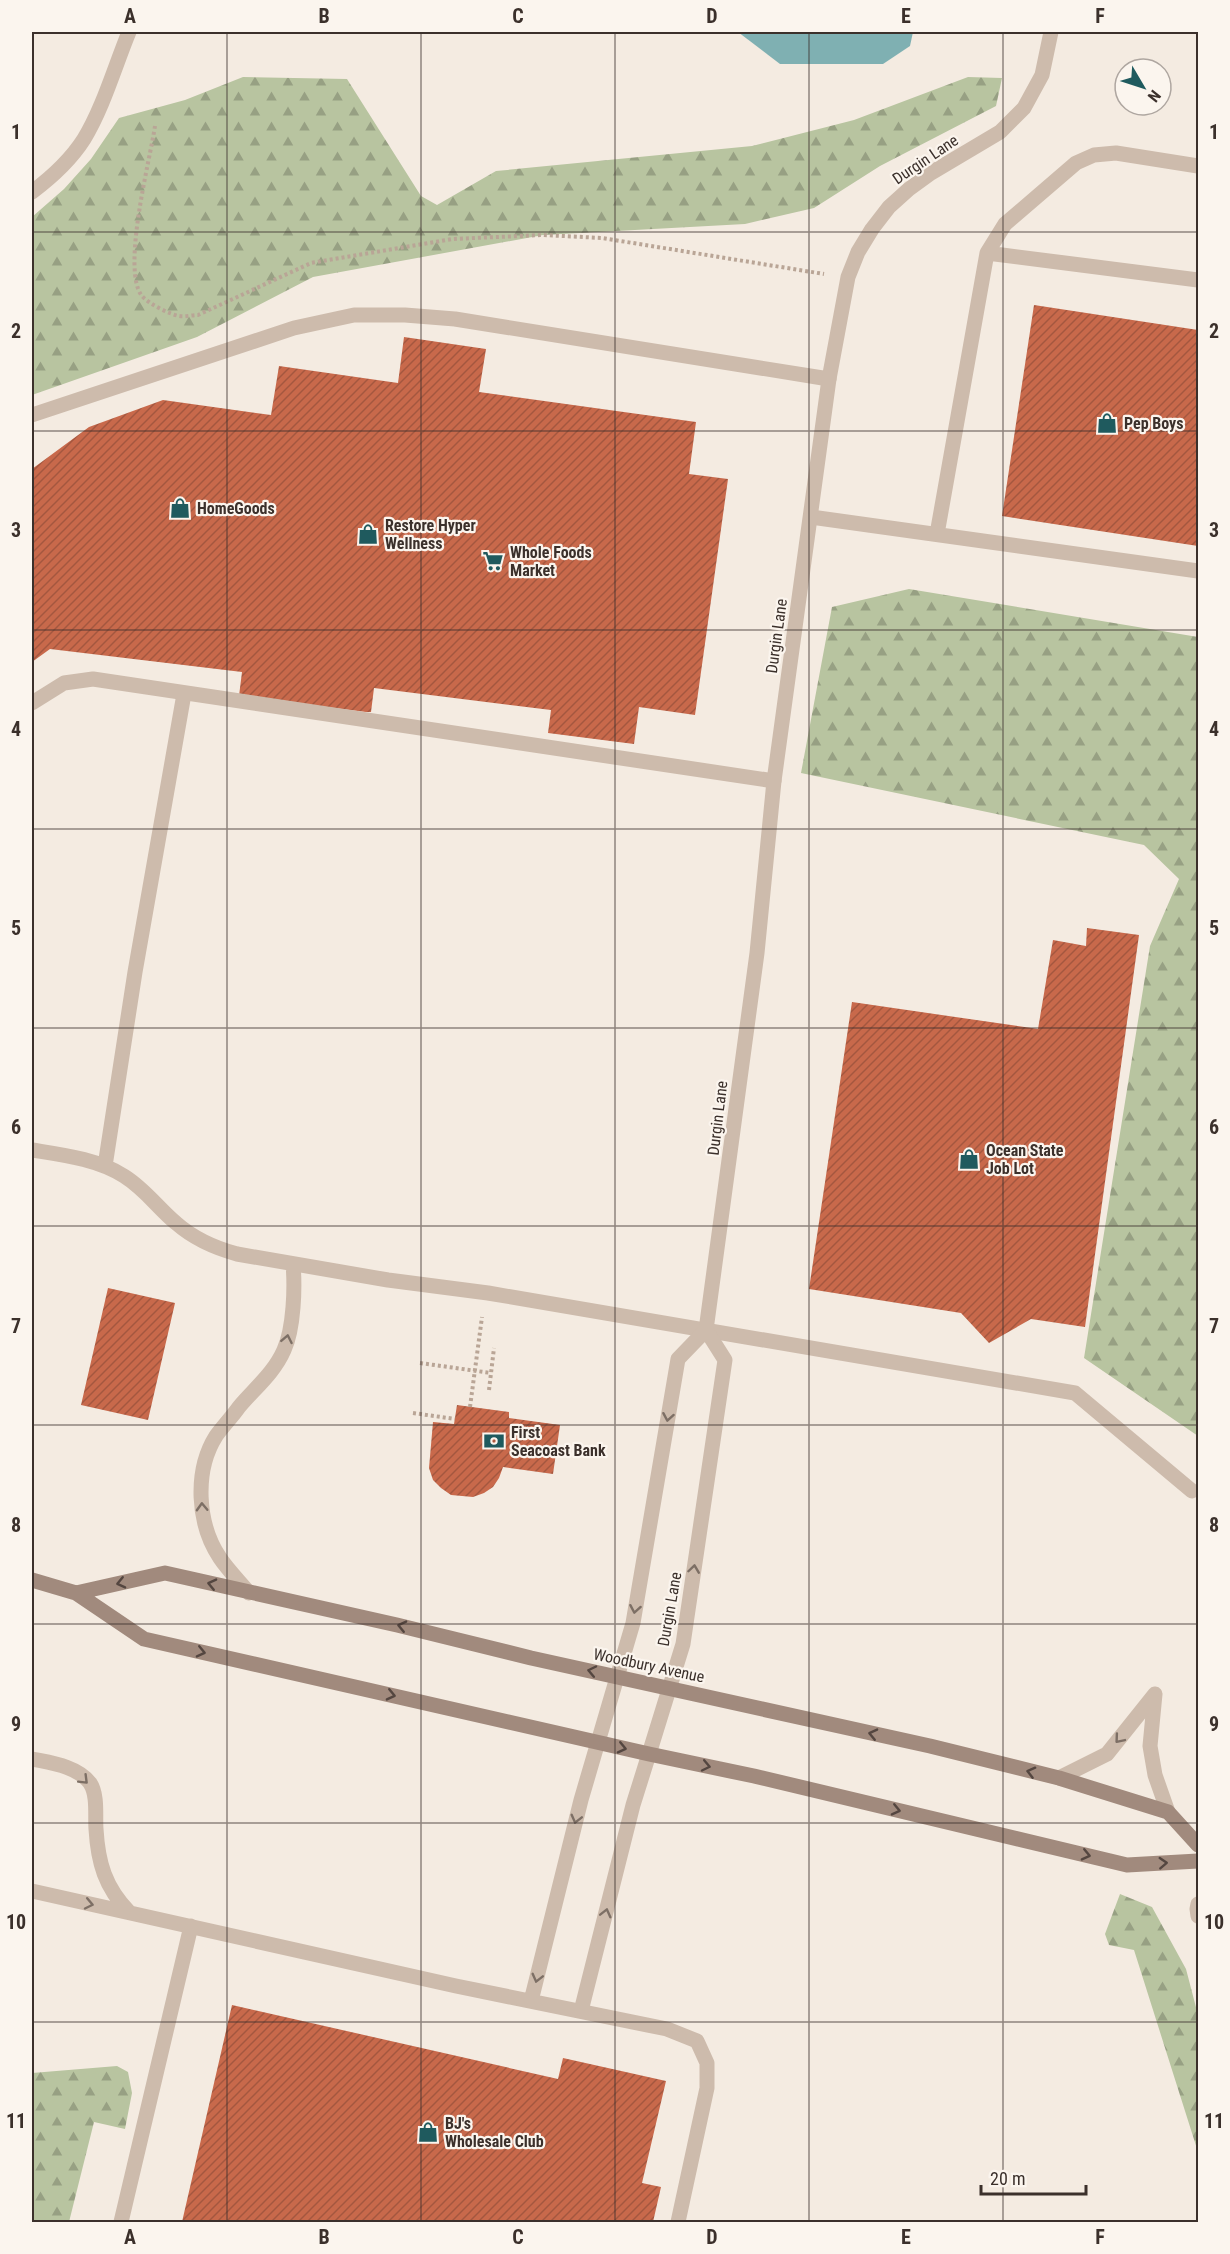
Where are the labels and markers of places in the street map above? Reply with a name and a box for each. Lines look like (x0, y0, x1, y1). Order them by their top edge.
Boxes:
shop icon: Pep Boys (1095, 411, 1119, 435)
place label: Pep Boys (1124, 414, 1183, 433)
shop icon: HomeGoods (168, 496, 192, 520)
place label: HomeGoods (197, 499, 275, 518)
place label: Restore Hyper Wellness (385, 516, 476, 553)
shop icon: Restore Hyper Wellness (356, 522, 380, 546)
place label: Whole Foods Market (510, 543, 592, 580)
supermarket icon: Whole Foods Market (481, 549, 505, 573)
place label: Ocean State Job Lot (986, 1141, 1064, 1178)
shop icon: Ocean State Job Lot (957, 1147, 981, 1171)
place label: First Seacoast Bank (511, 1423, 606, 1460)
bank icon: First Seacoast Bank (482, 1429, 506, 1453)
place label: BJ's Wholesale Club (445, 2114, 544, 2151)
shop icon: BJ's Wholesale Club (416, 2120, 440, 2144)

